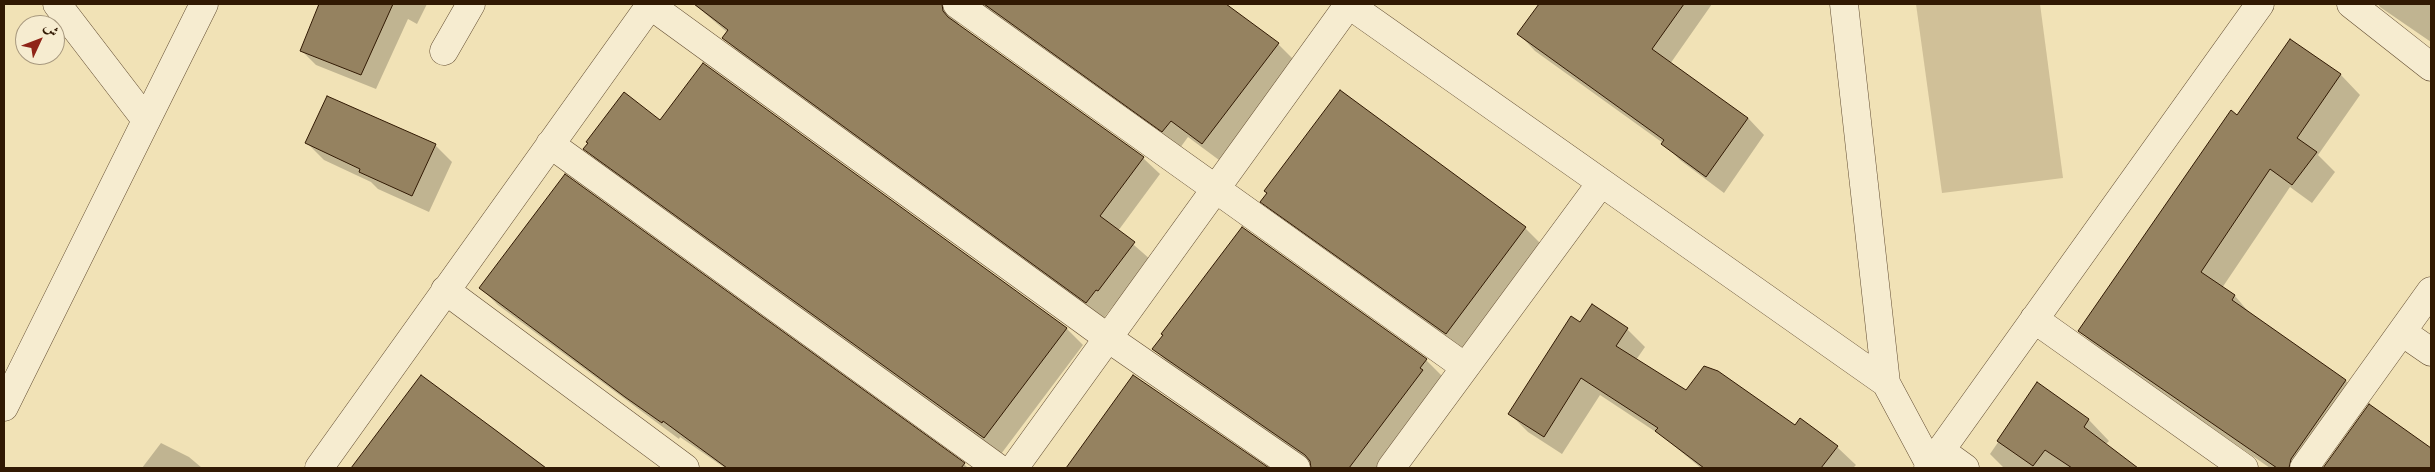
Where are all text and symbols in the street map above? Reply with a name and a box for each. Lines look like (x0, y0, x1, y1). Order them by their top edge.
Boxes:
north arrow (15, 15, 65, 65)
text: ش (39, 19, 62, 42)

